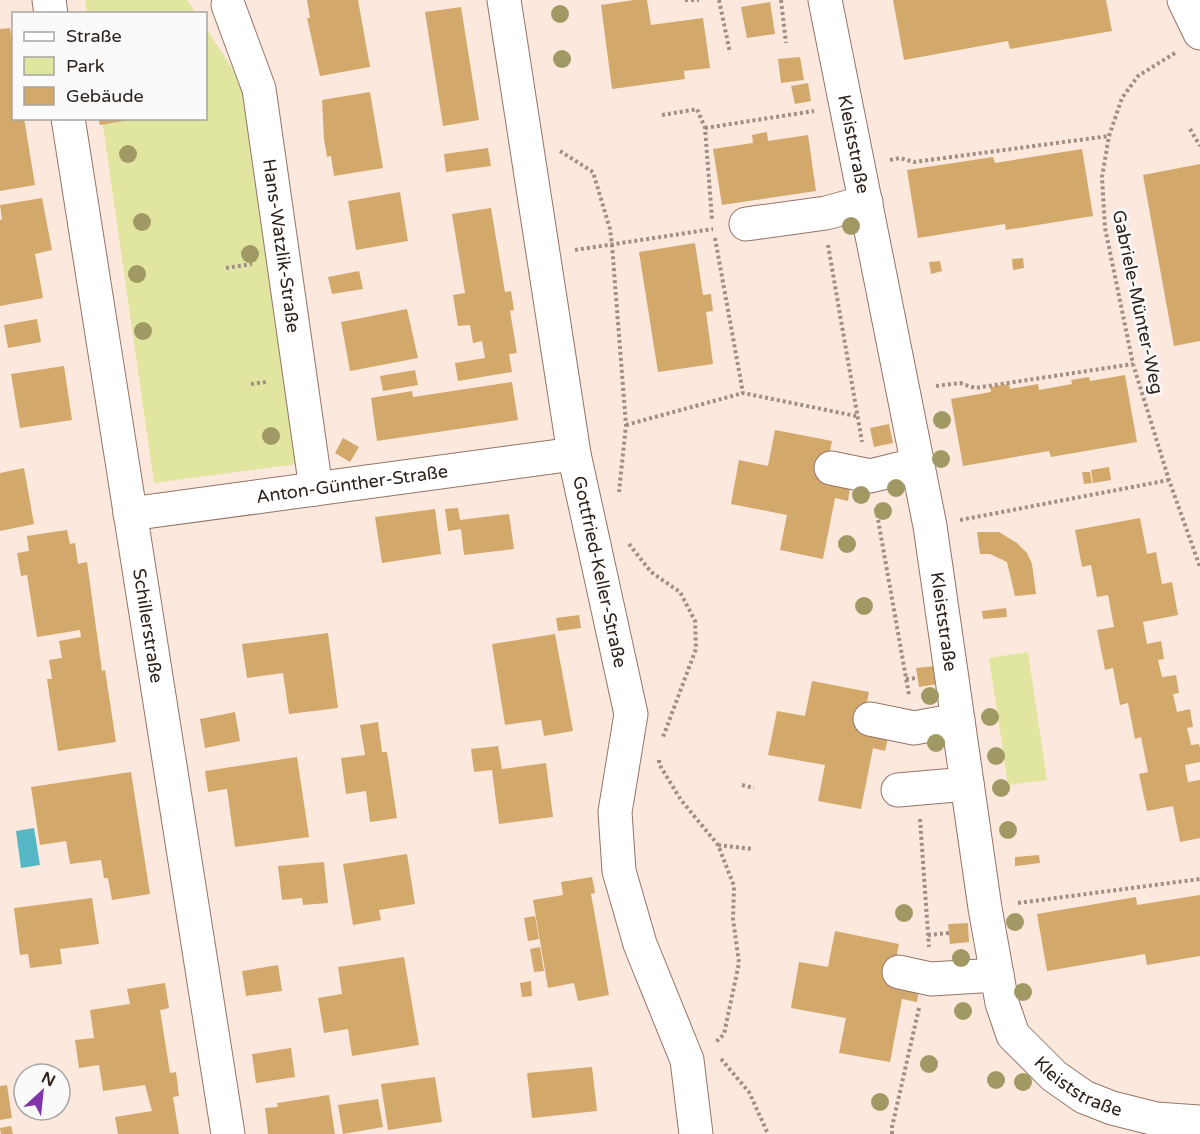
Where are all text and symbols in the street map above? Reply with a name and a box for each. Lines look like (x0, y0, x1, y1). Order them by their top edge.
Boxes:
legend (12, 12, 207, 120)
text: Straße (66, 25, 122, 47)
text: Park (66, 55, 105, 77)
text: Gebäude (66, 85, 144, 107)
street label: Kleiststraße (833, 93, 874, 196)
street label: Hans-Watzlik-Straße (258, 157, 305, 334)
street label: Gabriele-Münter-Weg (1108, 208, 1168, 396)
street label: Anton-Günther-Straße (255, 460, 449, 508)
street label: Gottfried-Keller-Straße (568, 474, 632, 670)
street label: Schillerstraße (128, 567, 168, 685)
street label: Kleiststraße (926, 570, 962, 673)
street label: Kleiststraße (1029, 1051, 1124, 1121)
north arrow (12, 1062, 72, 1122)
text: N (38, 1068, 59, 1091)

